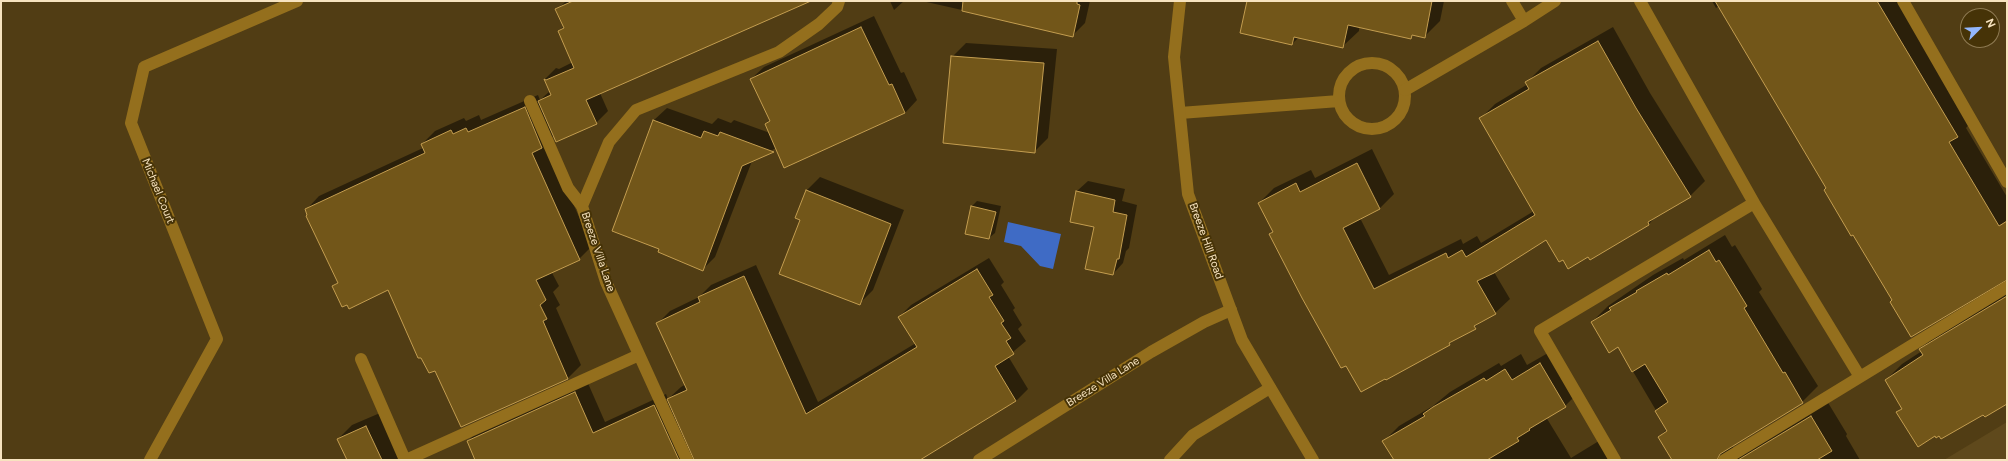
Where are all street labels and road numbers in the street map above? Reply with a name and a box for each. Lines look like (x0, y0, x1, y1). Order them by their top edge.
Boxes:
street label: Michael Court (139, 157, 177, 225)
street label: Breeze Hill Road (1186, 201, 1226, 281)
street label: Breeze Villa Lane (578, 210, 618, 294)
street label: Breeze Villa Lane (1064, 354, 1142, 410)

